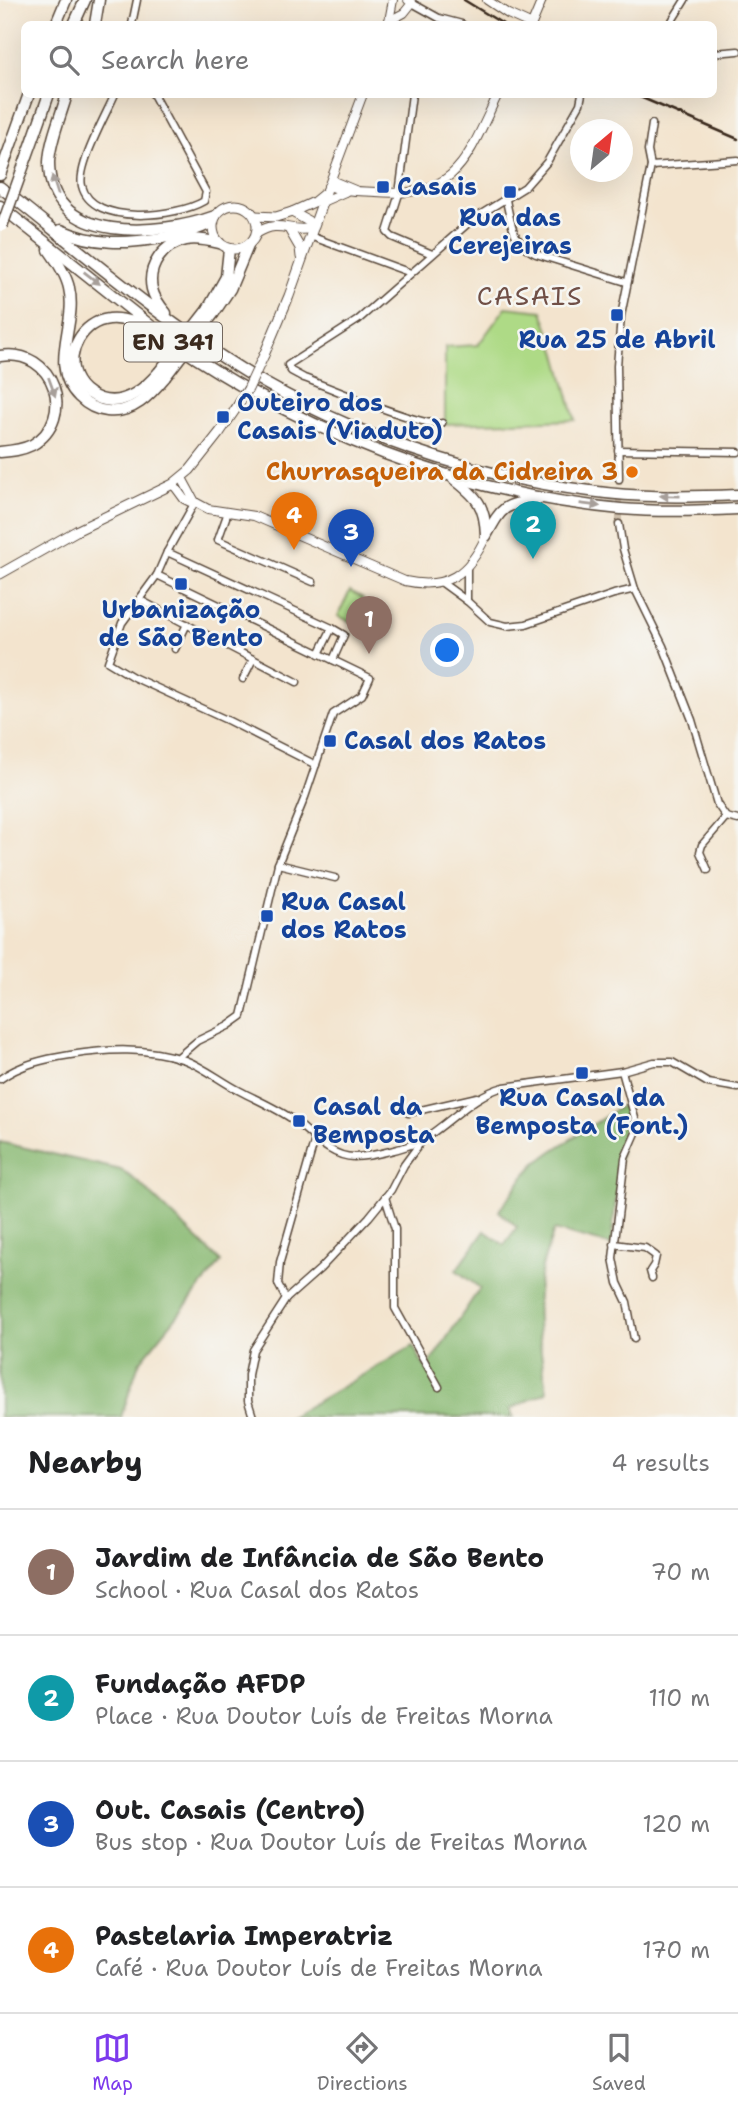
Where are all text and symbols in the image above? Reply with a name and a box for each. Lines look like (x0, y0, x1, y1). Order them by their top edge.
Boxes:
search box (21, 21, 717, 98)
icon: search (45, 41, 83, 79)
text: Search here (101, 42, 250, 77)
north arrow (570, 119, 633, 182)
place label: Casais (397, 171, 477, 203)
one-way arrow (49, 174, 59, 195)
marker: Casais (375, 179, 391, 195)
marker: Rua das Cerejeiras (502, 184, 518, 200)
place label: Rua das Cerejeiras (448, 202, 572, 262)
one-way arrow (83, 271, 101, 286)
district label: CASAIS (477, 278, 583, 313)
marker: Rua 25 de Abril (609, 307, 625, 323)
road number: EN 341 (124, 322, 222, 362)
place label: Rua 25 de Abril (518, 324, 716, 356)
one-way arrow (47, 377, 58, 398)
place label: Outeiro dos Casais (Viaduto) (237, 387, 443, 447)
marker: Outeiro dos Casais (Viaduto) (215, 409, 231, 425)
place label: Churrasqueira da Cidreira 3 (266, 456, 618, 488)
marker: Churrasqueira da Cidreira 3 (624, 464, 640, 480)
one-way arrow (659, 490, 681, 501)
pin: 4 (271, 492, 317, 550)
one-way arrow (579, 500, 601, 511)
pin: 2 (510, 501, 556, 559)
pin: 3 (328, 509, 374, 567)
marker: Urbanização de São Bento (173, 576, 189, 592)
place label: Urbanização de São Bento (99, 594, 263, 654)
pin: 1 (346, 596, 392, 654)
your location (430, 633, 464, 667)
place label: Casal dos Ratos (344, 725, 546, 757)
marker: Casal dos Ratos (322, 733, 338, 749)
place label: Rua Casal dos Ratos (281, 886, 407, 946)
marker: Rua Casal dos Ratos (259, 908, 275, 924)
marker: Rua Casal da Bemposta (Font.) (574, 1065, 590, 1081)
place label: Rua Casal da Bemposta (Font.) (476, 1082, 688, 1142)
place label: Casal da Bemposta (313, 1091, 435, 1151)
marker: Casal da Bemposta (291, 1113, 307, 1129)
text: Nearby (28, 1442, 143, 1483)
text: 4 results (611, 1448, 710, 1478)
text: Jardim de Infância de São Bento (95, 1540, 544, 1575)
text: 1 (46, 1557, 56, 1587)
text: 70 m (651, 1557, 710, 1587)
text: School · Rua Casal dos Ratos (95, 1575, 419, 1605)
text: Fundação AFDP (95, 1666, 306, 1701)
text: 2 (43, 1683, 59, 1713)
text: 110 m (648, 1683, 710, 1713)
text: Place · Rua Doutor Luís de Freitas Morna (95, 1701, 553, 1731)
text: Out. Casais (Centro) (95, 1792, 365, 1827)
text: 3 (43, 1809, 59, 1839)
text: 120 m (642, 1809, 710, 1839)
text: Bus stop · Rua Doutor Luís de Freitas Morna (95, 1827, 587, 1857)
text: Pastelaria Imperatriz (95, 1918, 393, 1953)
text: 4 (43, 1935, 59, 1965)
text: 170 m (642, 1935, 710, 1965)
text: Café · Rua Doutor Luís de Freitas Morna (95, 1953, 543, 1983)
tab: Map (92, 2029, 133, 2096)
tab: Directions (317, 2029, 408, 2096)
tab: Saved (592, 2029, 646, 2096)

